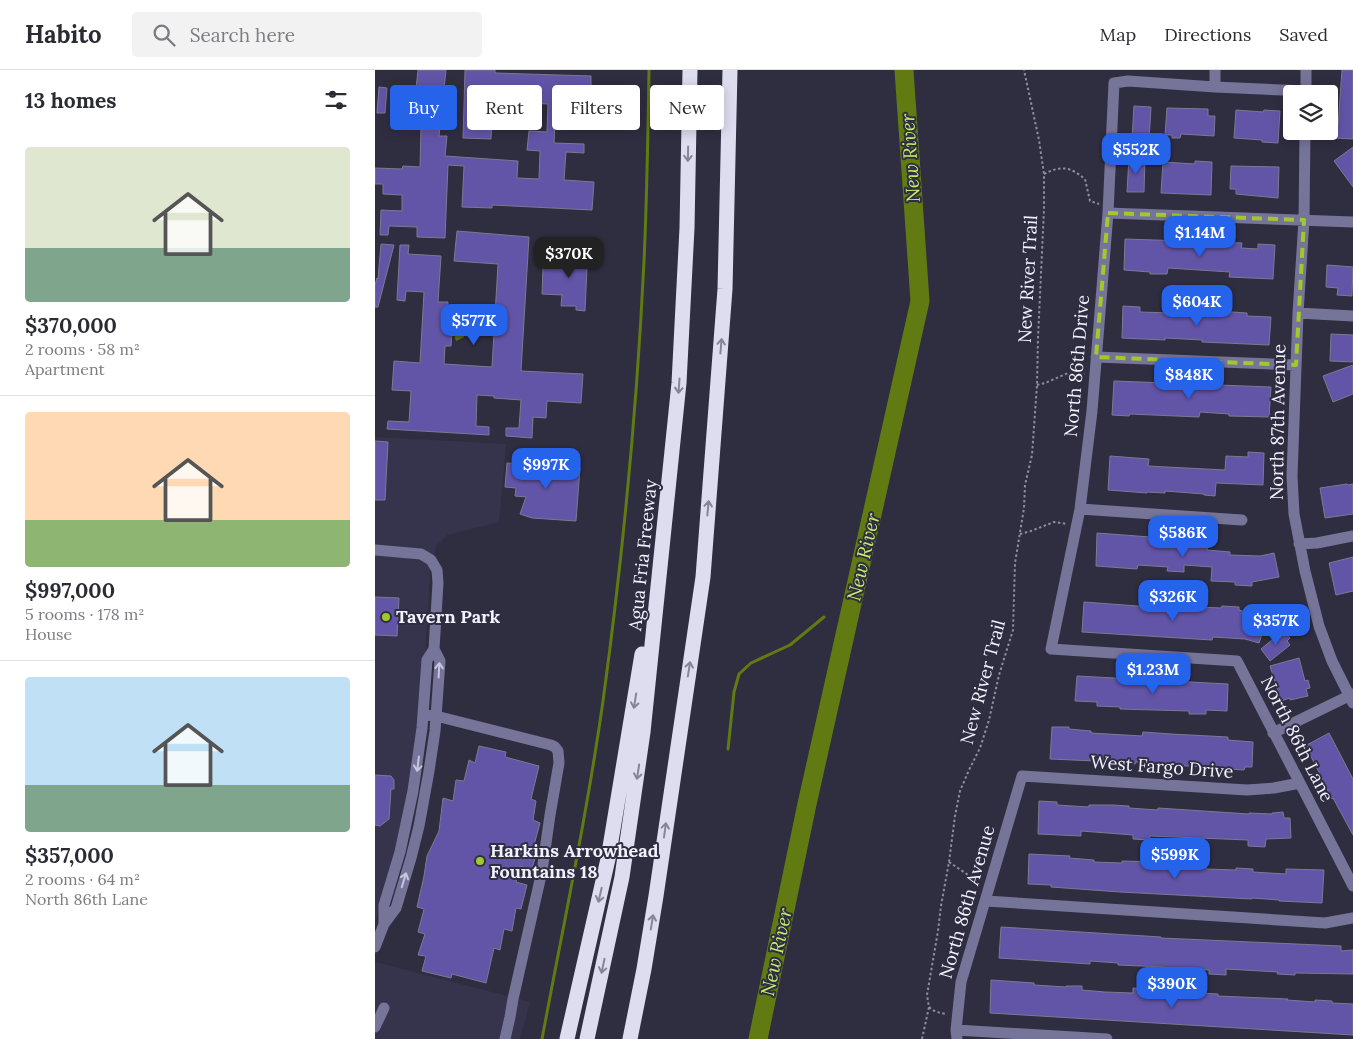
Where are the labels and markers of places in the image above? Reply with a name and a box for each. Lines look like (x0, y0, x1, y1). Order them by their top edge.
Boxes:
pin: $552K (1101, 132, 1171, 175)
pin: $1.14M (1159, 216, 1241, 258)
pin: $370K (534, 236, 604, 279)
pin: $604K (1162, 284, 1232, 327)
pin: $577K (439, 304, 509, 346)
pin: $848K (1154, 358, 1224, 400)
pin: $997K (511, 448, 581, 490)
pin: $586K (1148, 516, 1218, 558)
pin: $326K (1138, 580, 1208, 622)
pin: $357K (1241, 604, 1311, 646)
place label: Tavern Park (396, 605, 501, 628)
marker: Tavern Park (380, 611, 392, 623)
pin: $1.23M (1112, 652, 1194, 695)
pin: $599K (1140, 838, 1210, 880)
place label: Harkins Arrowhead Fountains 18 (490, 839, 659, 883)
marker: Harkins Arrowhead Fountains 18 (474, 855, 486, 867)
pin: $390K (1137, 966, 1207, 1009)

